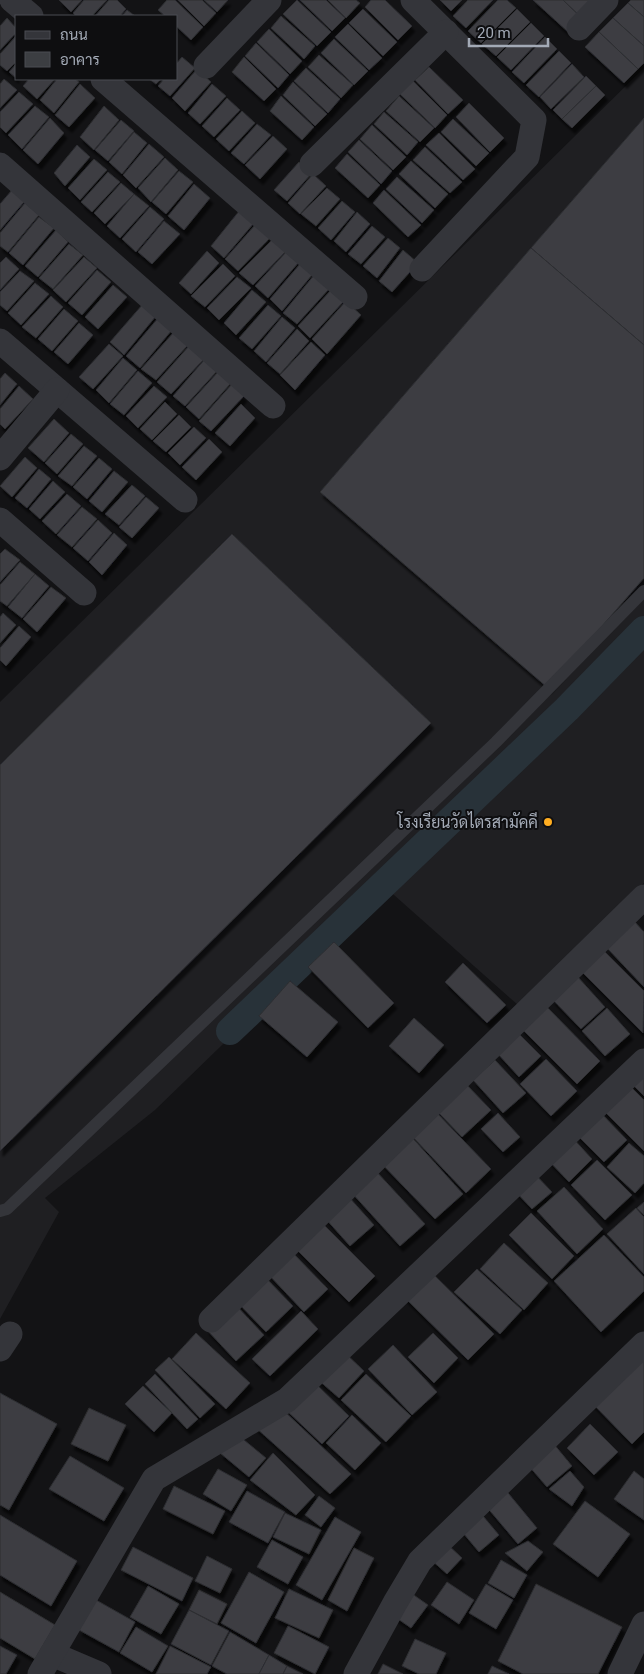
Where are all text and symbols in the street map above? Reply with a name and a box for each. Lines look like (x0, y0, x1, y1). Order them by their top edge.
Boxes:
legend (15, 15, 178, 80)
scale bar (469, 15, 548, 47)
text: 20 m (477, 24, 511, 42)
text: ถนน (60, 26, 88, 44)
text: อาคาร (60, 51, 100, 69)
place label: โรงเรียนวัดไตรสามัคคี (396, 811, 538, 832)
marker: โรงเรียนวัดไตรสามัคคี (542, 816, 554, 828)

